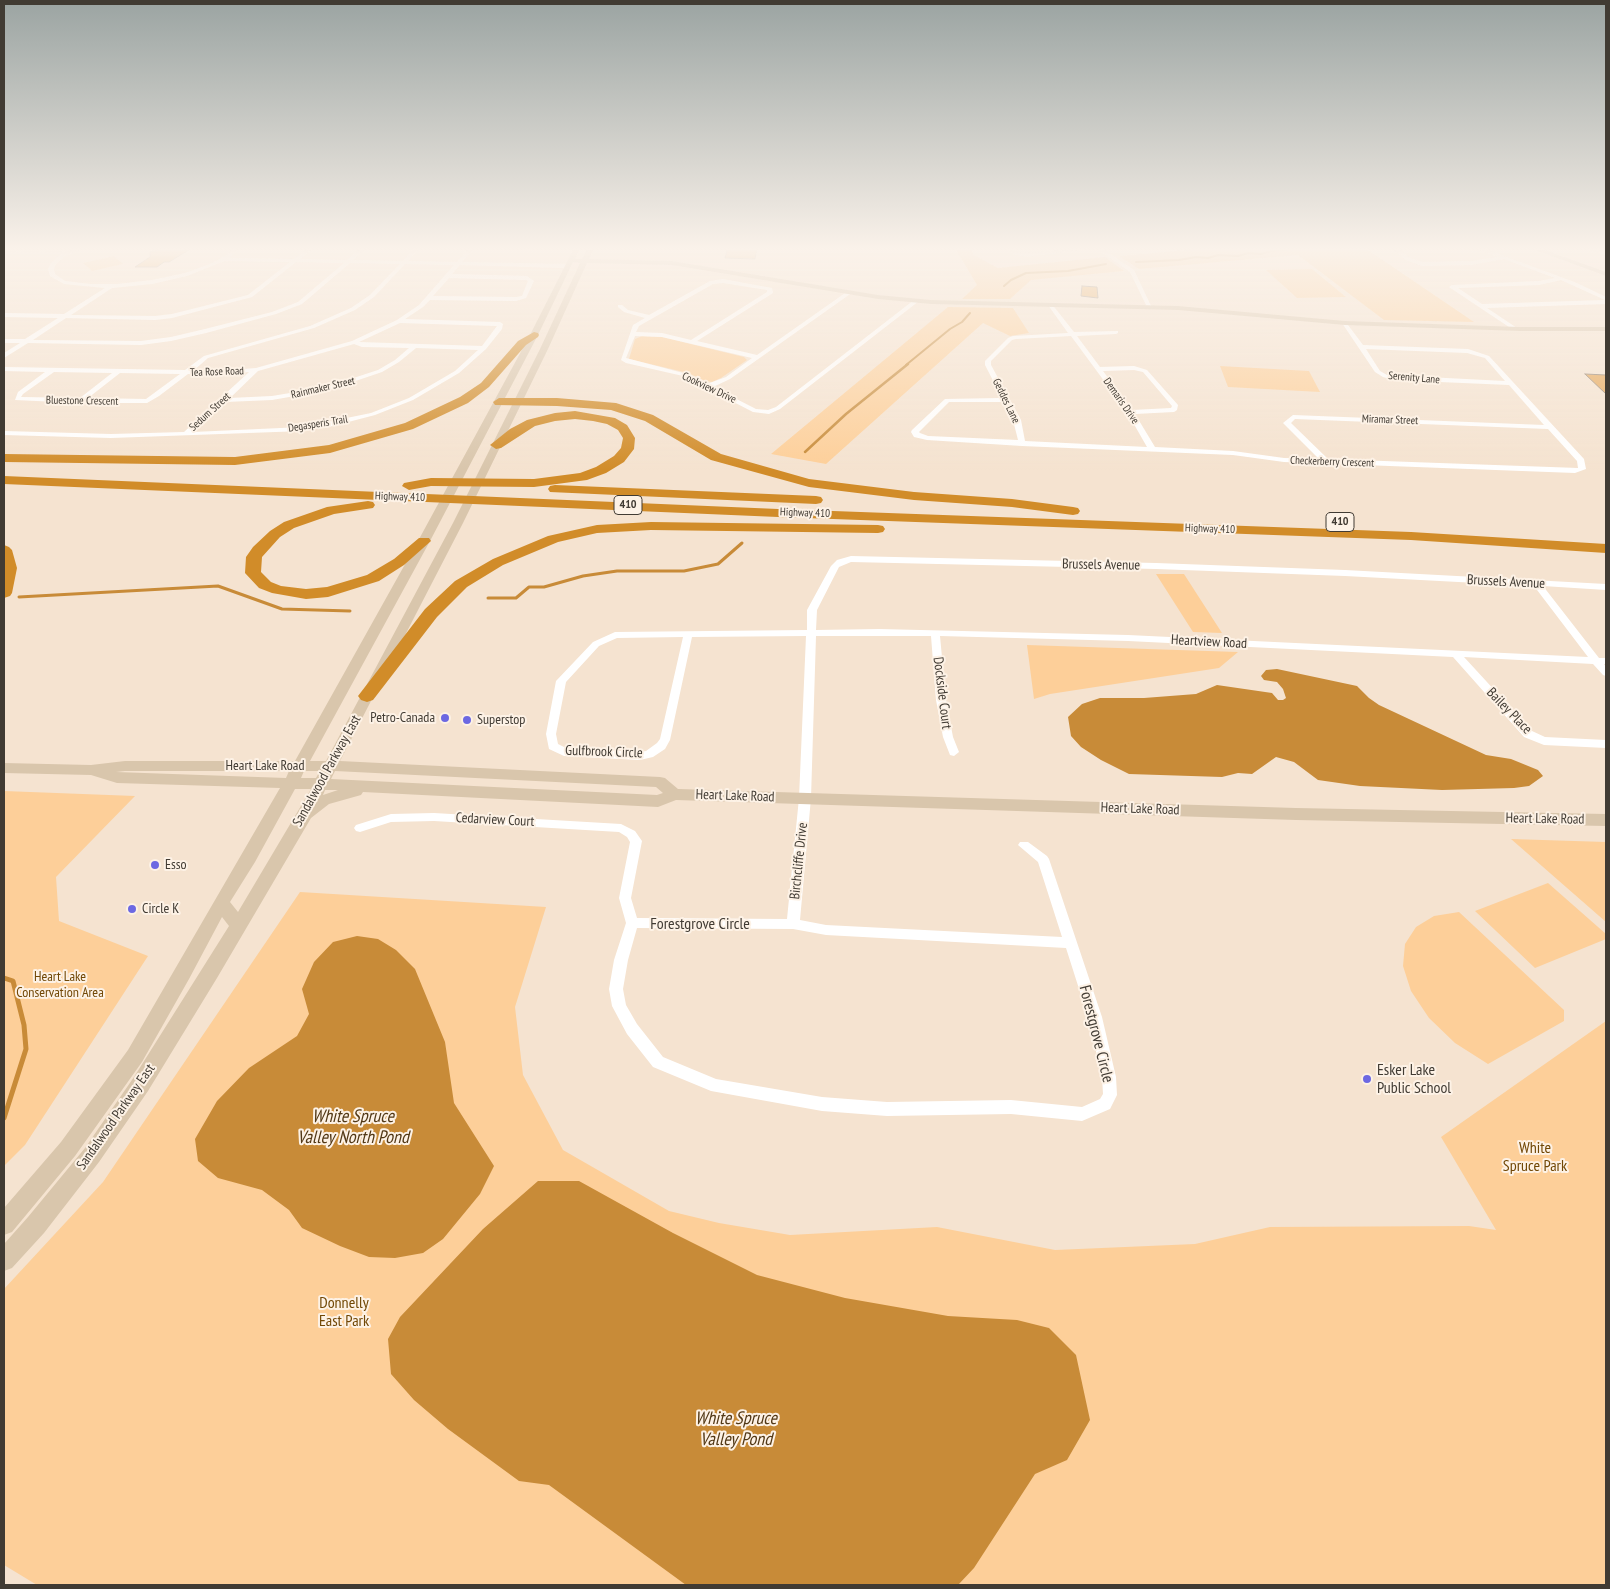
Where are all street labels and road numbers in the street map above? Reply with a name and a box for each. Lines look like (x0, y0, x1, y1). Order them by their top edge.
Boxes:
street label: Tea Rose Road (190, 364, 244, 380)
street label: Serenity Lane (1388, 369, 1440, 387)
street label: Cookview Drive (680, 370, 738, 406)
street label: Rainmaker Street (290, 374, 356, 402)
street label: Demaris Drive (1100, 375, 1142, 427)
street label: Geddes Lane (989, 376, 1023, 426)
street label: Sedum Street (187, 390, 233, 434)
street label: Bluestone Crescent (46, 394, 118, 408)
street label: Miramar Street (1362, 412, 1418, 428)
street label: Degasperis Trail (287, 413, 349, 435)
street label: Checkerberry Crescent (1290, 454, 1374, 470)
street label: Highway 410 (375, 490, 425, 504)
road number: 410 (614, 496, 642, 514)
street label: Highway 410 (780, 506, 830, 520)
road number: 410 (1326, 512, 1354, 532)
street label: Highway 410 (1185, 522, 1235, 536)
street label: Brussels Avenue (1062, 556, 1140, 574)
street label: Brussels Avenue (1467, 572, 1545, 592)
street label: Heartview Road (1171, 632, 1247, 652)
street label: Dockside Court (929, 656, 955, 730)
street label: Bailey Place (1483, 684, 1535, 738)
street label: Sandalwood Parkway East (289, 712, 365, 830)
street label: Gulfbrook Circle (565, 742, 643, 762)
street label: Heart Lake Road (225, 758, 305, 774)
street label: Heart Lake Road (695, 786, 775, 806)
street label: Heart Lake Road (1100, 799, 1180, 819)
street label: Cedarview Court (455, 810, 535, 830)
street label: Heart Lake Road (1505, 810, 1585, 828)
street label: Birchcliffe Drive (787, 822, 811, 900)
street label: Forestgrove Circle (650, 914, 750, 934)
street label: Forestgrove Circle (1075, 983, 1117, 1085)
street label: Sandalwood Parkway East (73, 1061, 159, 1173)

